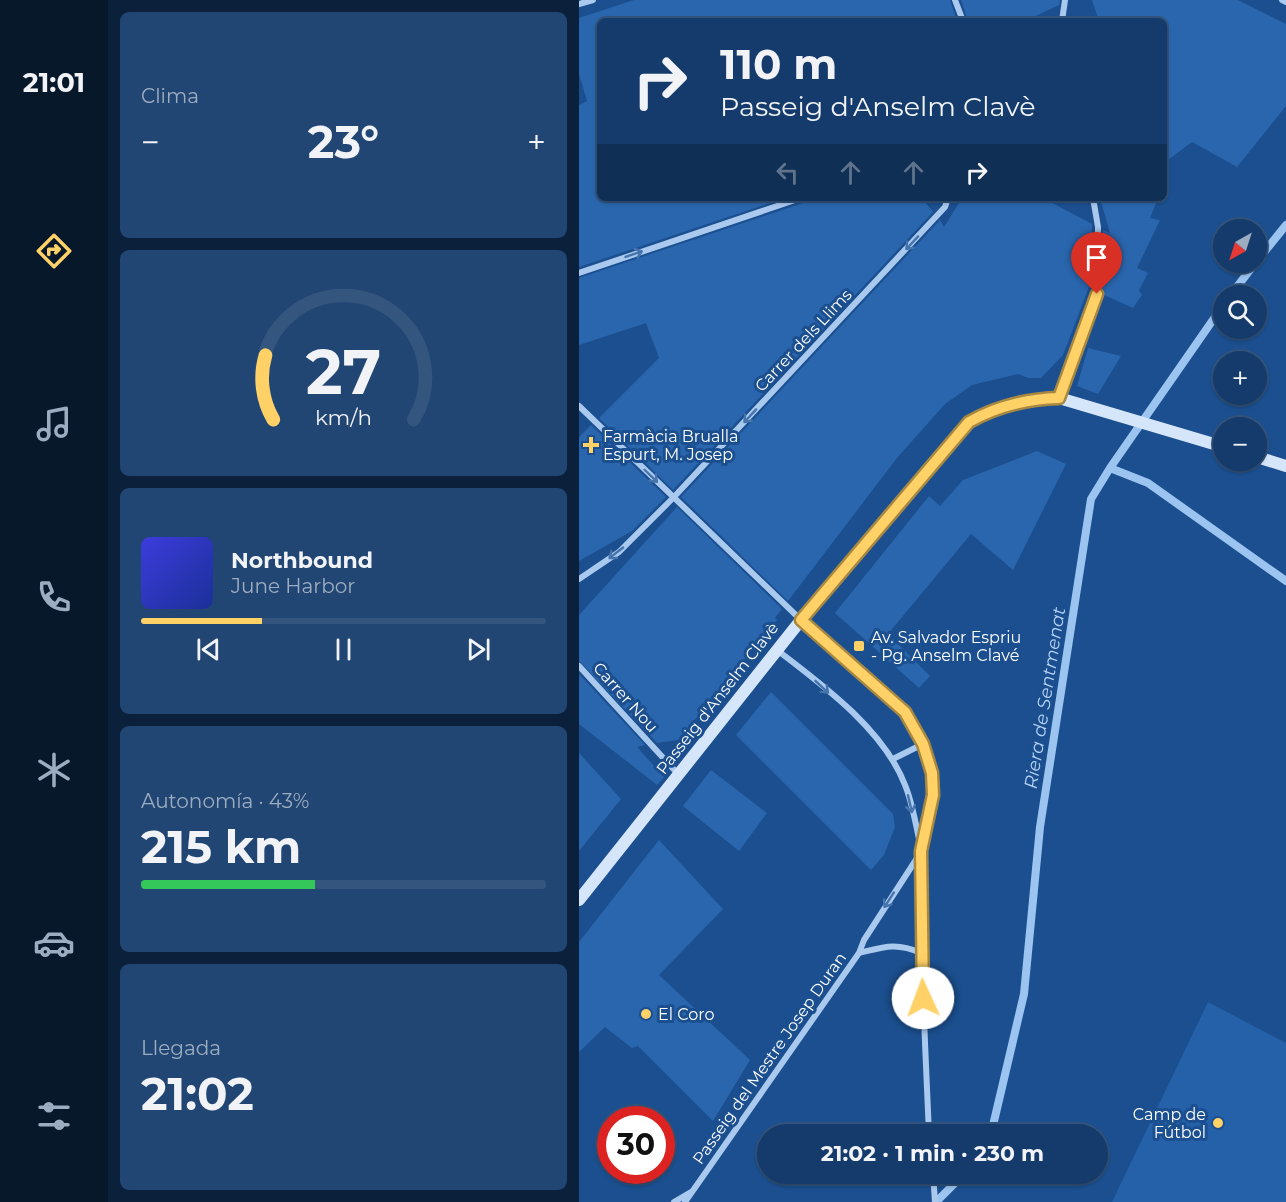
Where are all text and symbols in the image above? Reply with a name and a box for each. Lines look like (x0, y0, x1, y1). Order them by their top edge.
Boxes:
text: 110 m (720, 38, 837, 90)
icon: right (621, 42, 699, 120)
text: 21:01 (23, 66, 85, 99)
text: Clima (141, 84, 199, 108)
text: Passeig d'Anselm Clavè (720, 90, 1036, 123)
text: 23° (308, 114, 379, 169)
text: − (141, 122, 160, 162)
text: + (527, 122, 546, 162)
icon: left (771, 156, 804, 189)
icon: ahead (834, 156, 867, 189)
icon: ahead (897, 156, 930, 189)
icon: right (960, 156, 993, 189)
north arrow (1213, 219, 1267, 273)
map controls (1213, 219, 1267, 471)
icon: directions (33, 230, 75, 272)
pin (1071, 232, 1122, 294)
one-way arrow (905, 235, 919, 250)
icon: arrive (1080, 241, 1113, 274)
one-way arrow (624, 248, 643, 259)
street label: Carrer dels Llims (751, 285, 856, 395)
button: search (1213, 285, 1267, 339)
text: 27 (306, 334, 381, 410)
button: + (1213, 351, 1267, 405)
icon: music (33, 403, 75, 445)
text: km/h (315, 404, 372, 430)
one-way arrow (743, 408, 757, 423)
button: − (1213, 417, 1267, 471)
place label: Farmàcia Brualla Espurt, M. Josep (603, 427, 738, 464)
marker: Farmàcia Brualla Espurt, M. Josep (584, 438, 598, 452)
one-way arrow (643, 469, 658, 483)
text: Northbound (231, 547, 373, 574)
one-way arrow (608, 547, 624, 560)
text: June Harbor (231, 574, 355, 598)
icon: phone (33, 576, 75, 618)
water label: Riera de Sentmenat (1020, 605, 1070, 790)
street label: Passeig d'Anselm Clavè (652, 619, 782, 778)
place label: Av. Salvador Espriu - Pg. Anselm Clavé (871, 628, 1021, 665)
icon: previous (192, 633, 225, 666)
icon: pause (327, 633, 360, 666)
icon: next (462, 633, 495, 666)
marker: Av. Salvador Espriu - Pg. Anselm Clavé (852, 639, 866, 653)
street label: Carrer Nou (589, 659, 662, 736)
one-way arrow (815, 679, 830, 694)
icon: climate (33, 749, 75, 791)
text: Autonomía · 43% (141, 789, 309, 813)
one-way arrow (905, 794, 917, 813)
text: 215 km (141, 819, 301, 874)
one-way arrow (883, 891, 895, 908)
icon: car (33, 922, 75, 964)
street label: Passeig del Mestre Josep Duran (689, 949, 850, 1168)
position arrow (891, 966, 955, 1030)
place label: El Coro (658, 1005, 714, 1024)
marker: El Coro (639, 1007, 653, 1021)
text: Llegada (141, 1036, 221, 1060)
text: 21:02 (141, 1066, 254, 1121)
icon: filters (33, 1095, 75, 1137)
place label: Camp de Fútbol (1133, 1105, 1206, 1142)
speed limit sign: 30 (597, 1106, 675, 1184)
marker: Camp de Fútbol (1211, 1116, 1225, 1130)
text: 21:02 · 1 min · 230 m (821, 1140, 1044, 1167)

